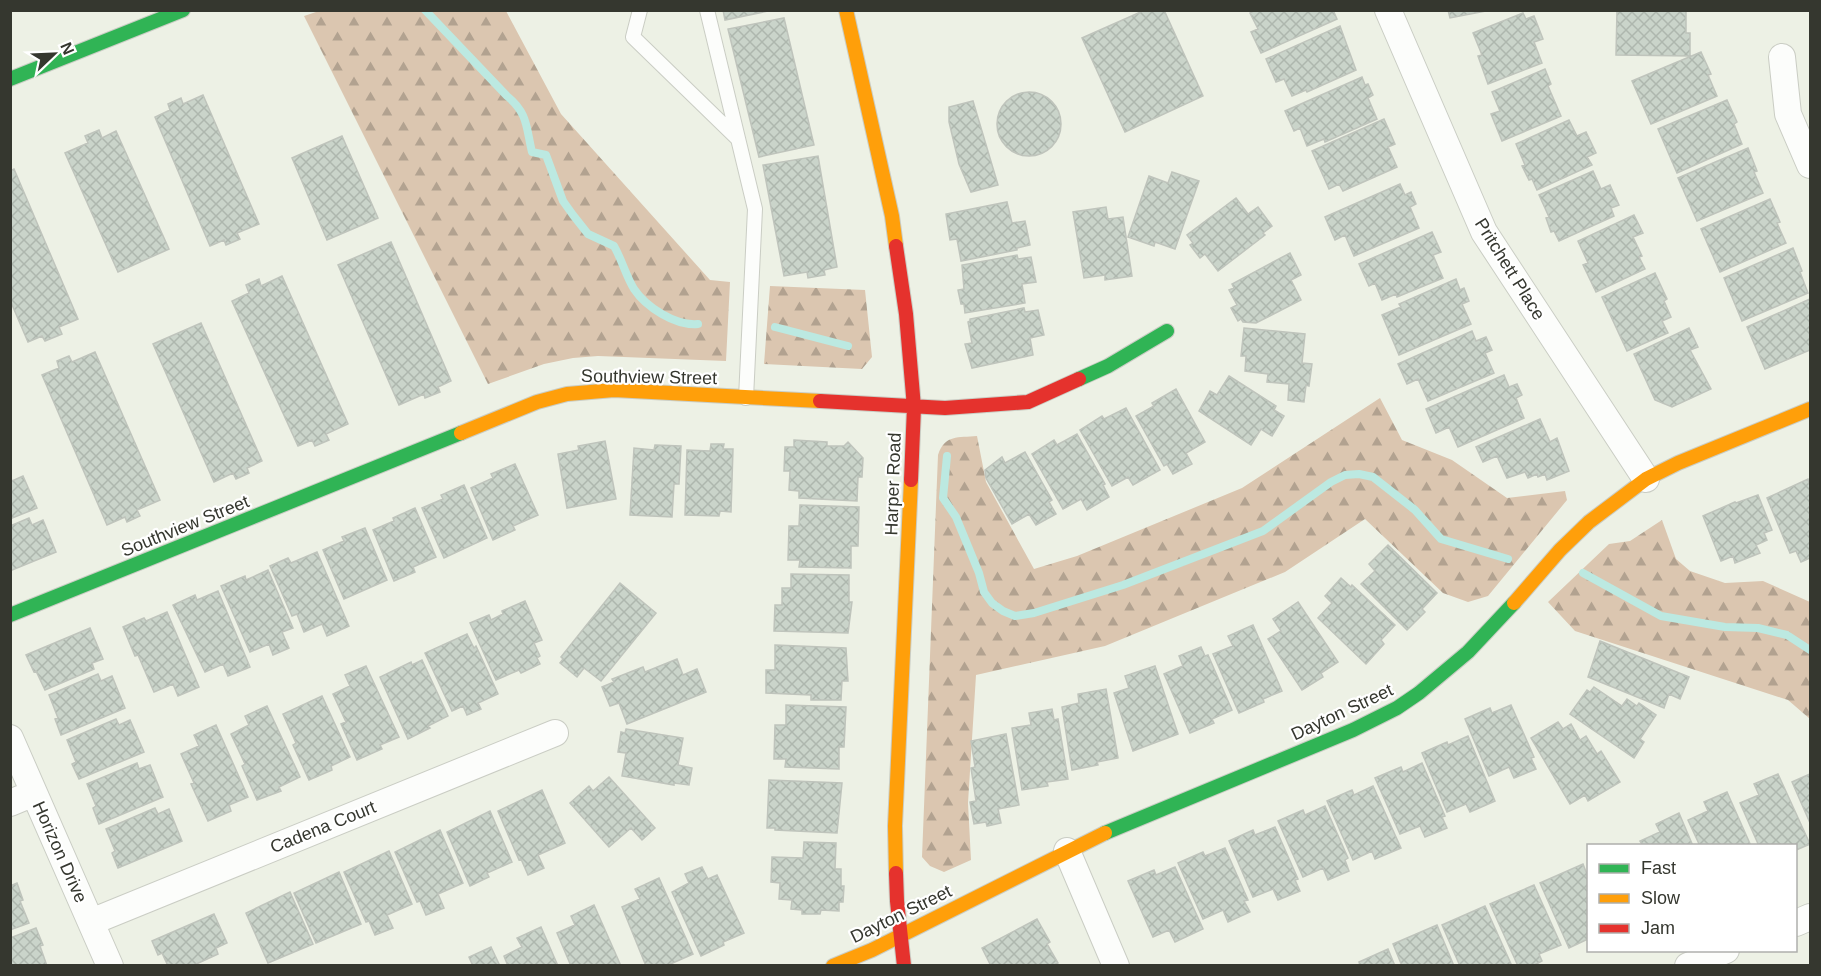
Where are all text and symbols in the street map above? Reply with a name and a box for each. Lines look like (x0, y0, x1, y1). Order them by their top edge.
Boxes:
north arrow (24, 24, 84, 84)
text: N (57, 40, 77, 57)
street label: Pritchett Place (1471, 214, 1549, 324)
street label: Southview Street (581, 366, 717, 388)
street label: Harper Road (881, 432, 905, 536)
street label: Southview Street (118, 491, 252, 561)
street label: Dayton Street (1288, 680, 1396, 744)
street label: Cadena Court (267, 797, 379, 857)
street label: Horizon Drive (29, 798, 91, 906)
legend (1587, 844, 1797, 952)
text: Fast (1641, 858, 1676, 878)
street label: Dayton Street (847, 881, 955, 947)
text: Slow (1641, 888, 1681, 908)
text: Jam (1641, 918, 1675, 938)

